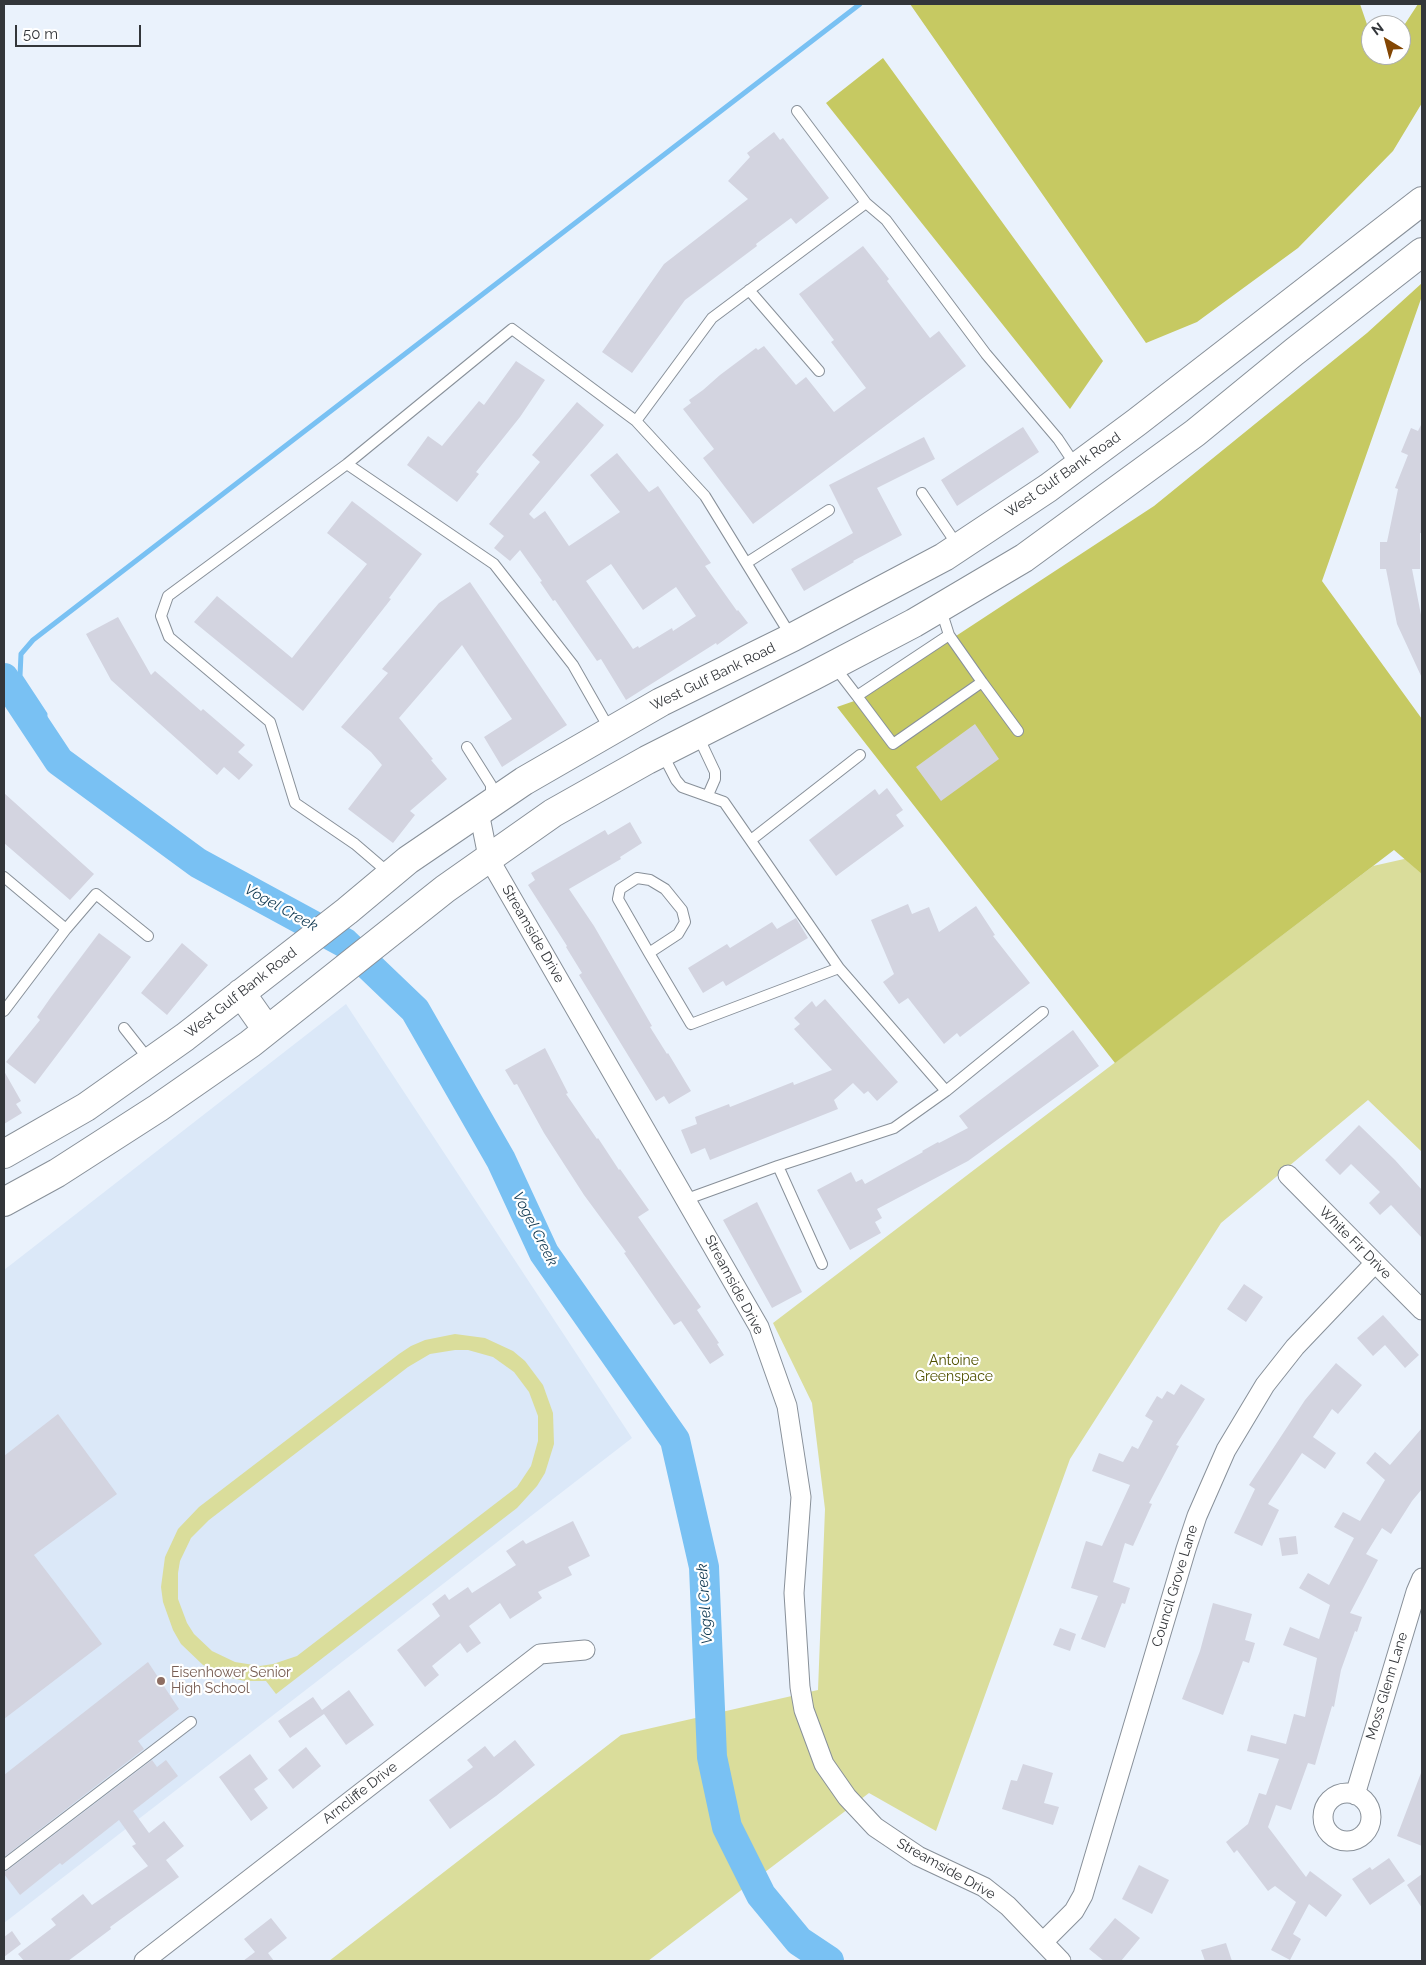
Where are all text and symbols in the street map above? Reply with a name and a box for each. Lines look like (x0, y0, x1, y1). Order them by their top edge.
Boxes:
scale bar (18, 15, 144, 47)
north arrow (1361, 15, 1411, 65)
text: N (1368, 19, 1387, 38)
text: 50 m (23, 25, 58, 43)
street label: West Gulf Bank Road (1002, 429, 1124, 521)
street label: West Gulf Bank Road (648, 639, 778, 715)
water label: Vogel Creek (241, 881, 321, 935)
street label: Streamside Drive (498, 882, 568, 986)
street label: West Gulf Bank Road (182, 944, 300, 1042)
water label: Vogel Creek (509, 1189, 561, 1269)
street label: White Fir Drive (1315, 1203, 1395, 1283)
street label: Streamside Drive (701, 1232, 767, 1338)
park label: Antoine Greenspace (915, 1353, 993, 1385)
street label: Council Grove Lane (1148, 1523, 1202, 1649)
water label: Vogel Creek (693, 1563, 717, 1645)
street label: Moss Glenn Lane (1363, 1630, 1411, 1742)
place label: Eisenhower Senior High School (171, 1665, 291, 1698)
marker: Eisenhower Senior High School (155, 1675, 167, 1687)
street label: Arncliffe Drive (319, 1759, 401, 1827)
street label: Streamside Drive (894, 1835, 998, 1903)

